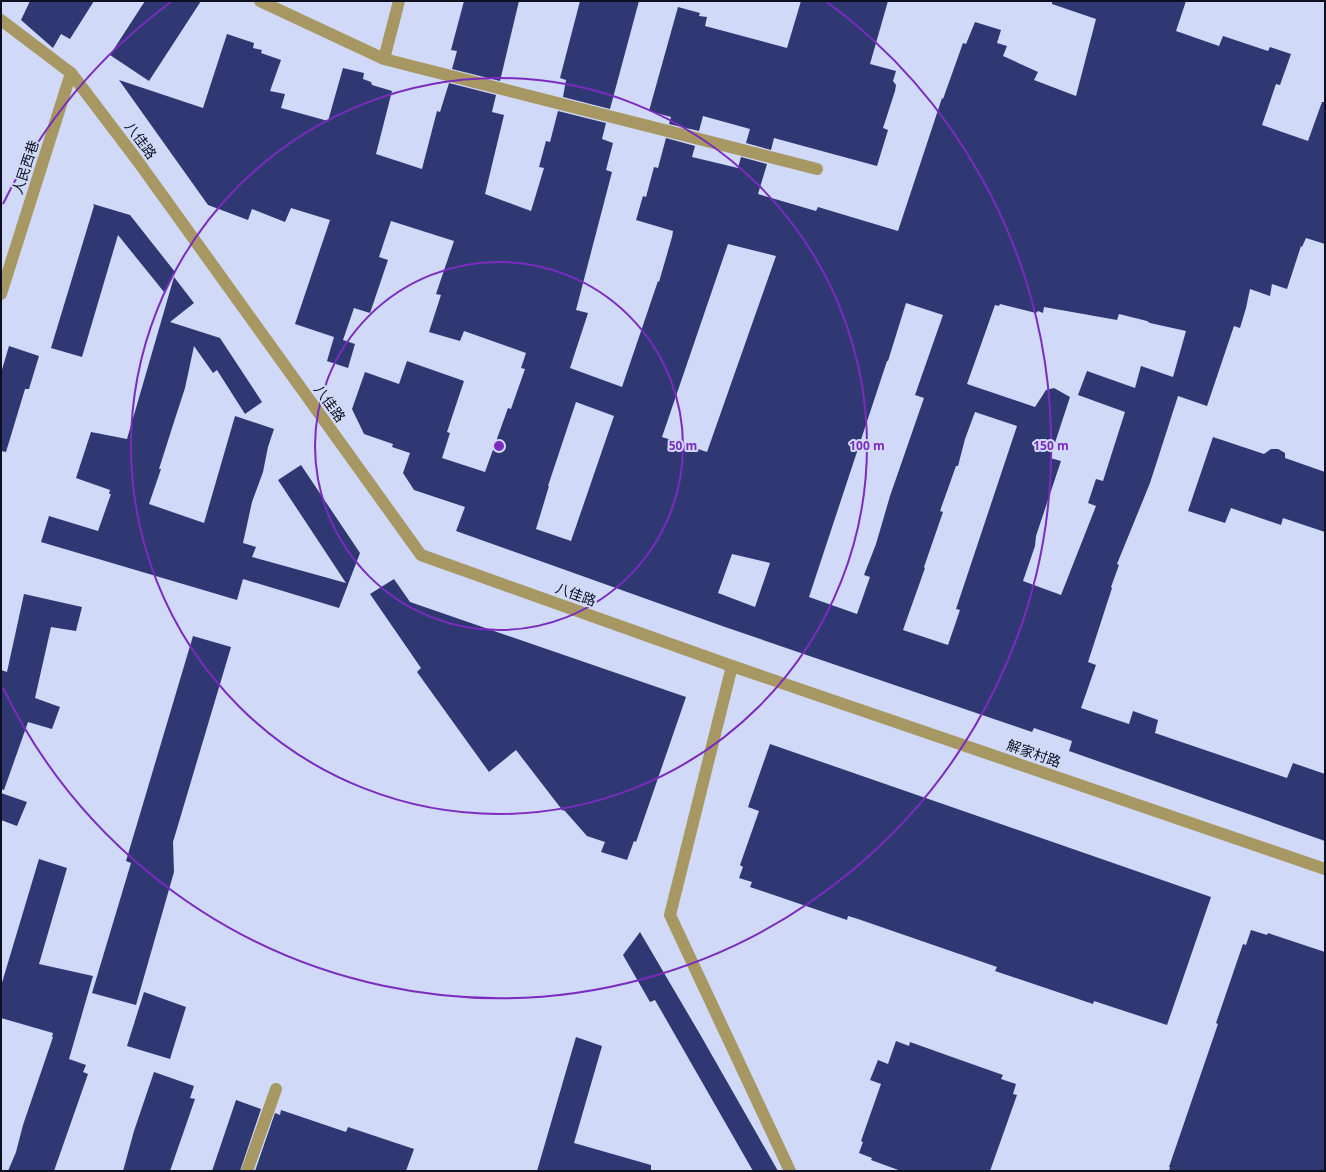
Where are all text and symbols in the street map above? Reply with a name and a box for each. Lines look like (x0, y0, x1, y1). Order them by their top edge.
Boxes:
street label: 八佳路 (121, 118, 161, 162)
street label: 人民西巷 (7, 137, 43, 197)
street label: 八佳路 (310, 380, 350, 426)
text: 50 m (669, 437, 697, 454)
text: 100 m (849, 437, 885, 454)
text: 150 m (1033, 437, 1069, 454)
centre of rings (492, 439, 506, 453)
street label: 八佳路 (553, 578, 599, 610)
street label: 解家村路 (1004, 735, 1064, 771)

